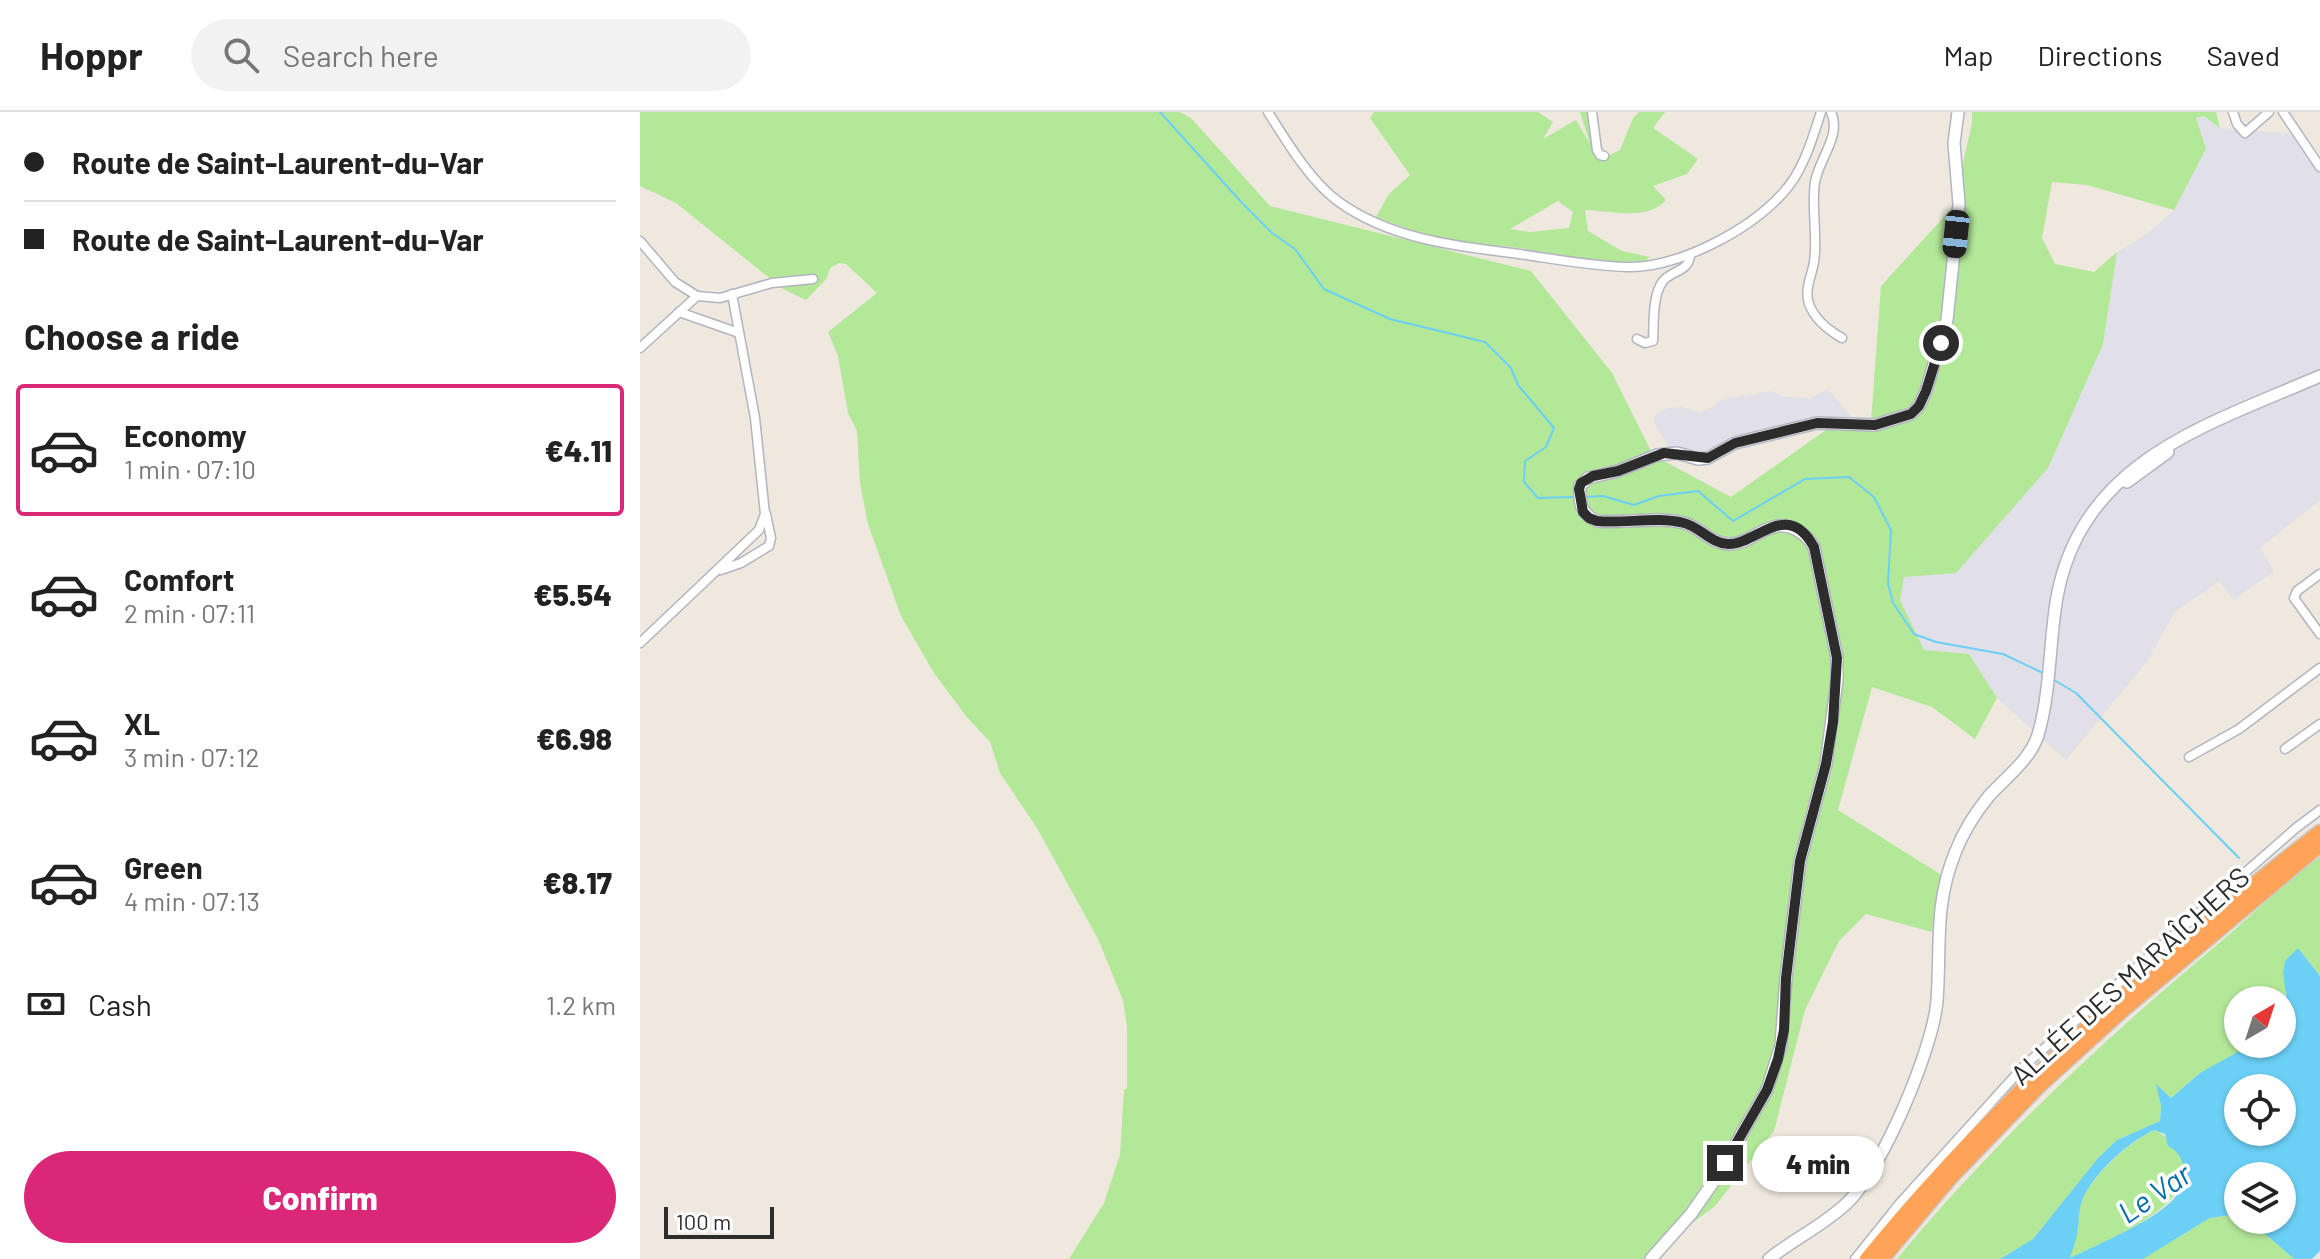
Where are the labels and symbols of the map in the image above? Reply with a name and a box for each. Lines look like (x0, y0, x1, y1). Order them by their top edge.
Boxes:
car (1942, 209, 1970, 259)
route start (1923, 325, 1959, 361)
street label: ALLÉE DES MARAÎCHERS (2003, 859, 2256, 1091)
north arrow (2224, 986, 2296, 1058)
callout: 4 min (1753, 1135, 1885, 1191)
route end (1707, 1145, 1743, 1181)
water label: Le Var (2111, 1154, 2198, 1230)
scale bar (664, 1203, 774, 1239)

